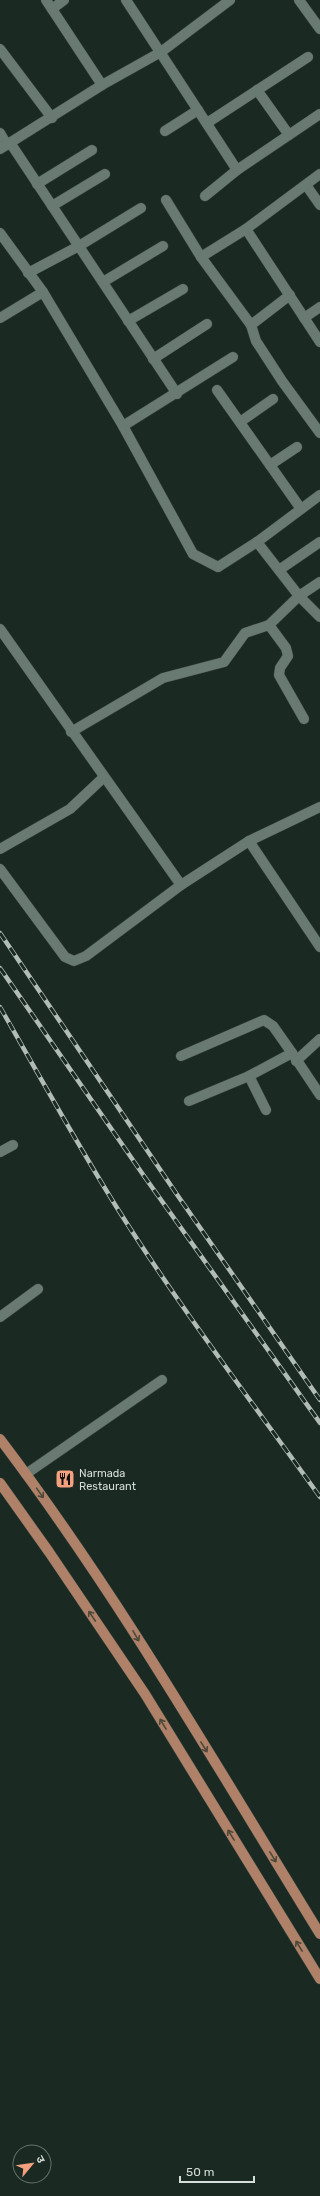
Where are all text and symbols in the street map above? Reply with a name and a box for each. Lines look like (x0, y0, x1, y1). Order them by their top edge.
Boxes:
place label: Narmada Restaurant (79, 1467, 137, 1493)
restaurant icon: Narmada Restaurant (54, 1468, 76, 1490)
one-way arrow (36, 1488, 44, 1499)
one-way arrow (88, 1610, 96, 1621)
one-way arrow (133, 1630, 141, 1642)
one-way arrow (159, 1718, 167, 1730)
one-way arrow (200, 1741, 209, 1752)
one-way arrow (227, 1830, 235, 1841)
one-way arrow (269, 1851, 277, 1863)
one-way arrow (295, 1940, 303, 1952)
north arrow (12, 2144, 52, 2184)
text: उ (33, 2153, 48, 2166)
scale bar (180, 2158, 254, 2184)
text: 50 m (186, 2165, 214, 2179)

